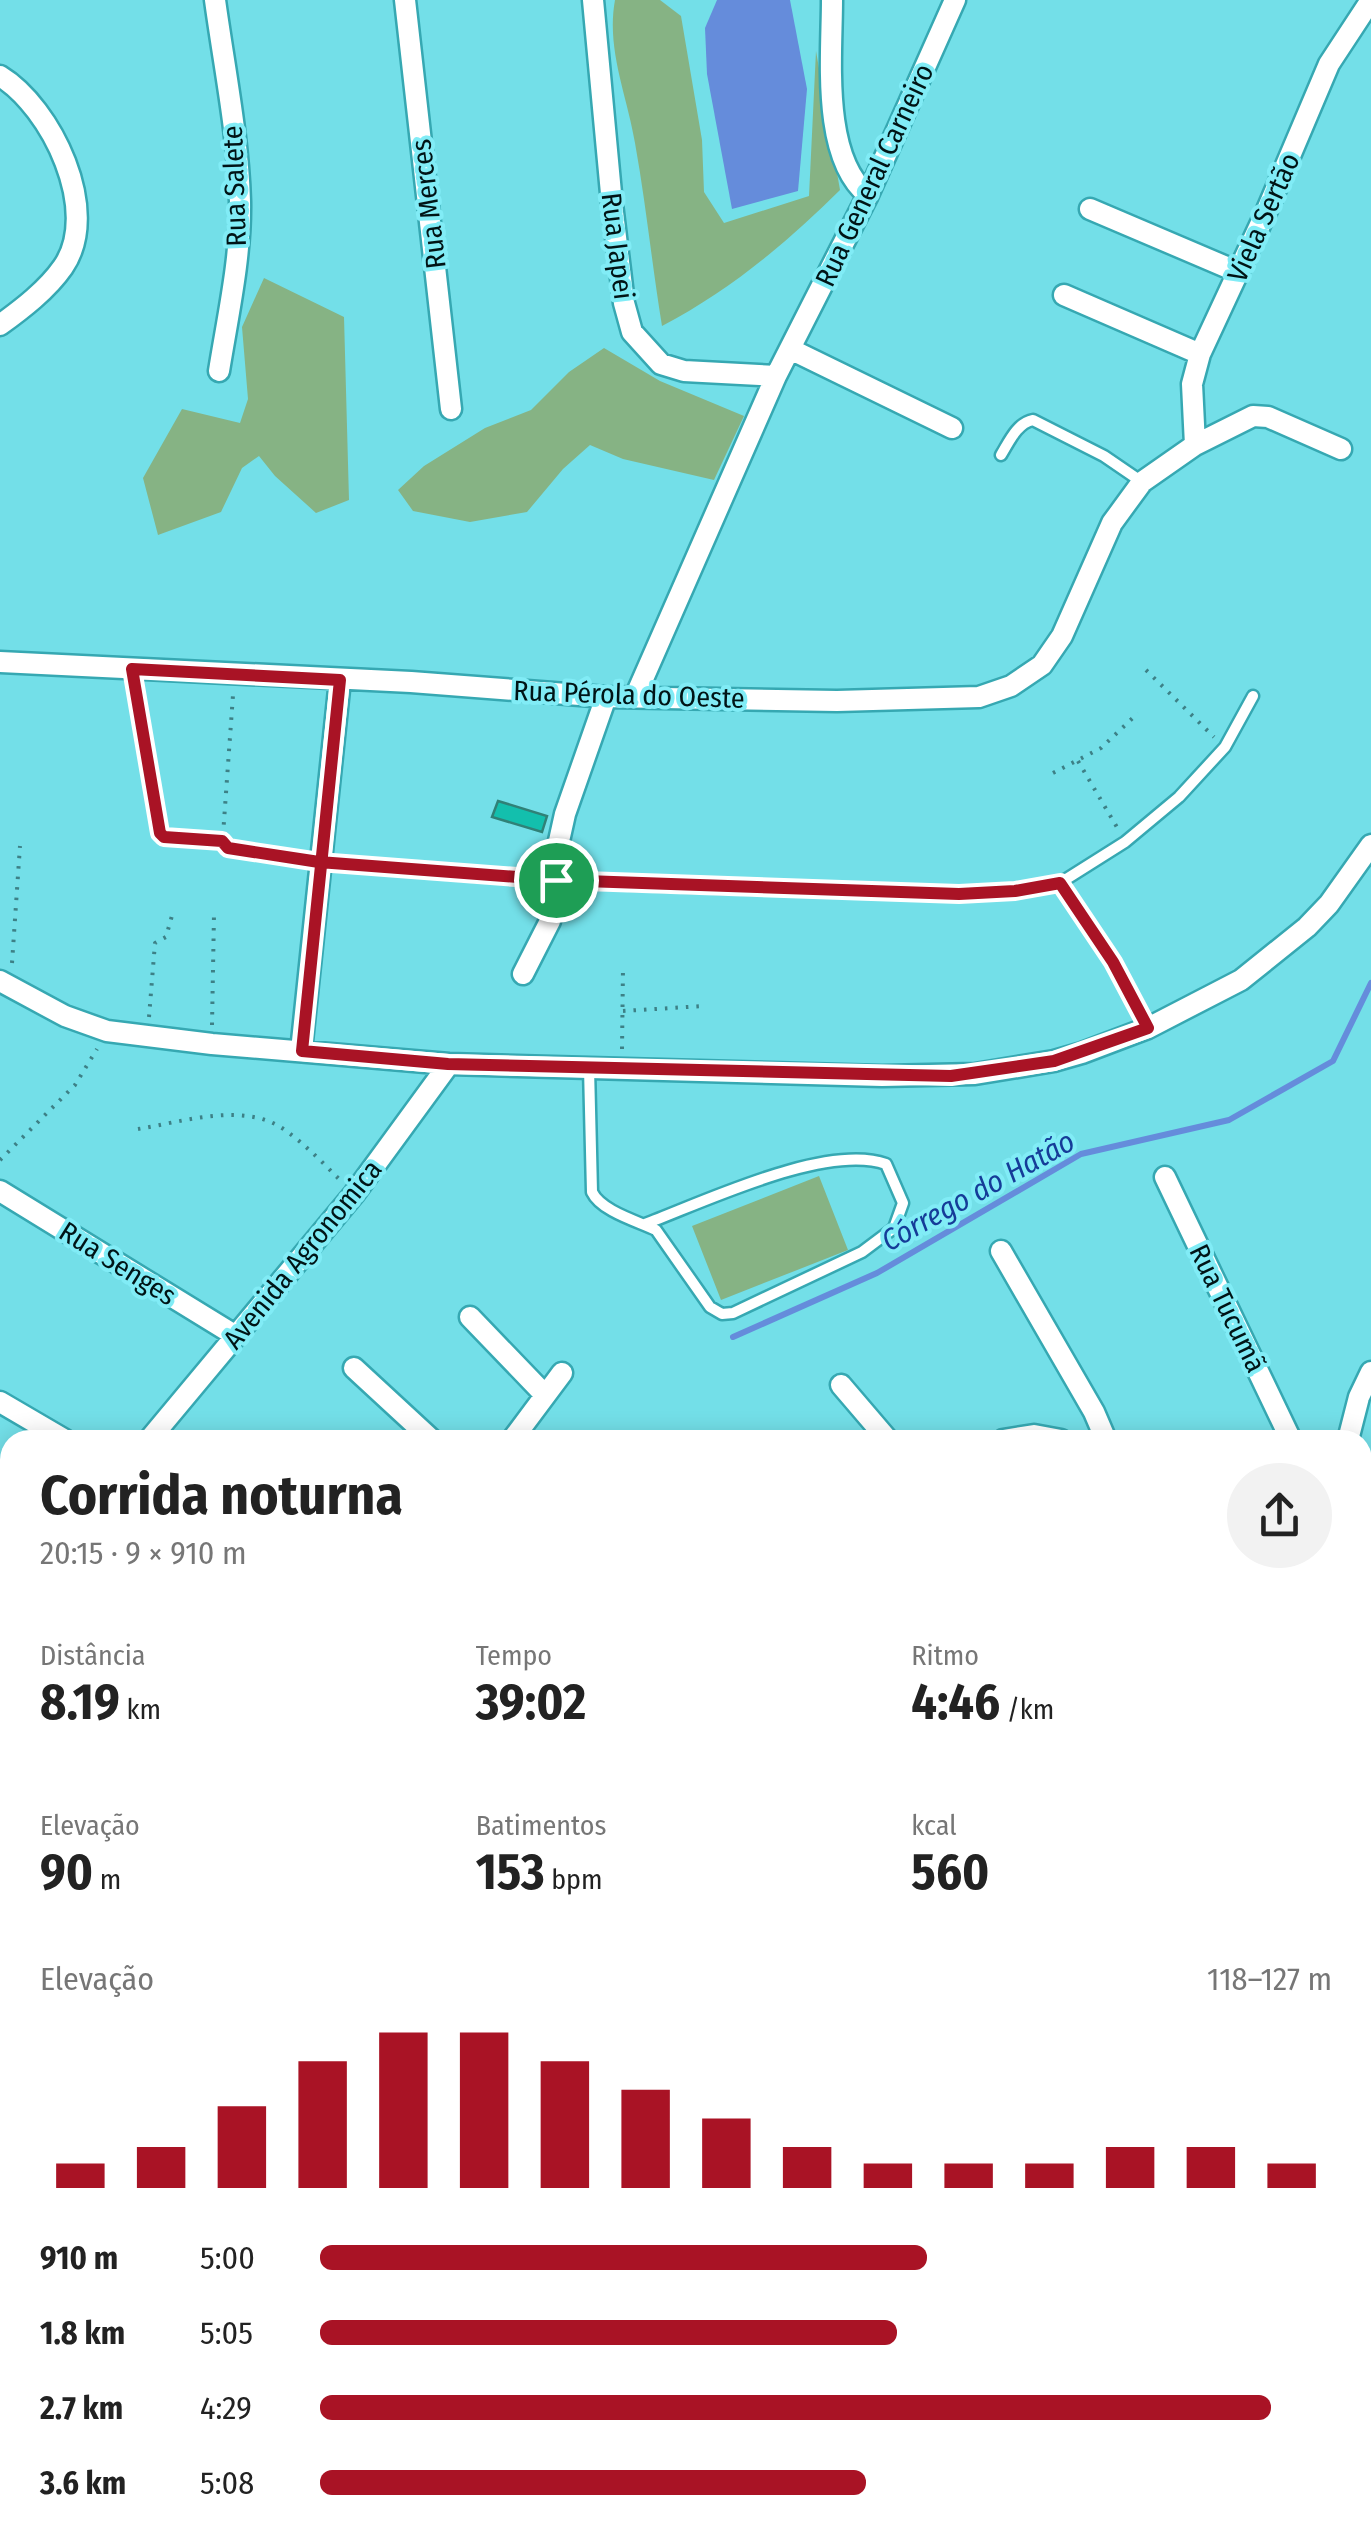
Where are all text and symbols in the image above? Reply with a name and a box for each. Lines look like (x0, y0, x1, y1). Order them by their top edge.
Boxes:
street label: Rua General Carneiro (808, 59, 940, 292)
street label: Rua Salete (216, 125, 253, 247)
street label: Rua Merces (404, 137, 453, 271)
street label: Viela Sertão (1220, 148, 1307, 287)
street label: Rua Japei (595, 191, 640, 301)
street label: Rua Pérola do Oeste (513, 674, 745, 715)
pin (514, 838, 599, 923)
icon: arrive (529, 853, 584, 908)
water label: Córrego do Hatão (875, 1123, 1081, 1259)
street label: Avenida Agronomica (216, 1153, 389, 1355)
street label: Rua Senges (53, 1215, 182, 1312)
street label: Rua Tucumã (1182, 1239, 1273, 1378)
text: Corrida noturna (40, 1463, 403, 1529)
button: share (1227, 1463, 1332, 1568)
text: 20:15 · 9 × 910 m (40, 1534, 247, 1572)
text: Distância (40, 1639, 145, 1672)
text: Tempo (476, 1639, 552, 1672)
text: Ritmo (911, 1639, 979, 1672)
text: 8.19 (40, 1672, 120, 1732)
text: 39:02 (476, 1672, 586, 1732)
text: 4:46 (911, 1672, 1000, 1732)
text: km (120, 1693, 161, 1726)
text: /km (1000, 1693, 1054, 1726)
text: Elevação (40, 1809, 140, 1842)
text: Batimentos (476, 1809, 606, 1842)
text: kcal (911, 1809, 957, 1842)
text: 90 (40, 1842, 93, 1902)
text: 153 (476, 1842, 545, 1902)
text: 560 (911, 1842, 989, 1902)
text: m (93, 1863, 121, 1896)
text: bpm (545, 1863, 602, 1896)
text: Elevação (40, 1960, 154, 1998)
text: 118–127 m (1207, 1960, 1332, 1998)
text: 910 m (40, 2239, 118, 2277)
text: 5:00 (200, 2239, 255, 2277)
text: 1.8 km (40, 2314, 125, 2352)
text: 5:05 (200, 2314, 253, 2352)
text: 2.7 km (40, 2389, 123, 2427)
text: 4:29 (200, 2389, 252, 2427)
text: 3.6 km (40, 2464, 126, 2502)
text: 5:08 (200, 2464, 254, 2502)

